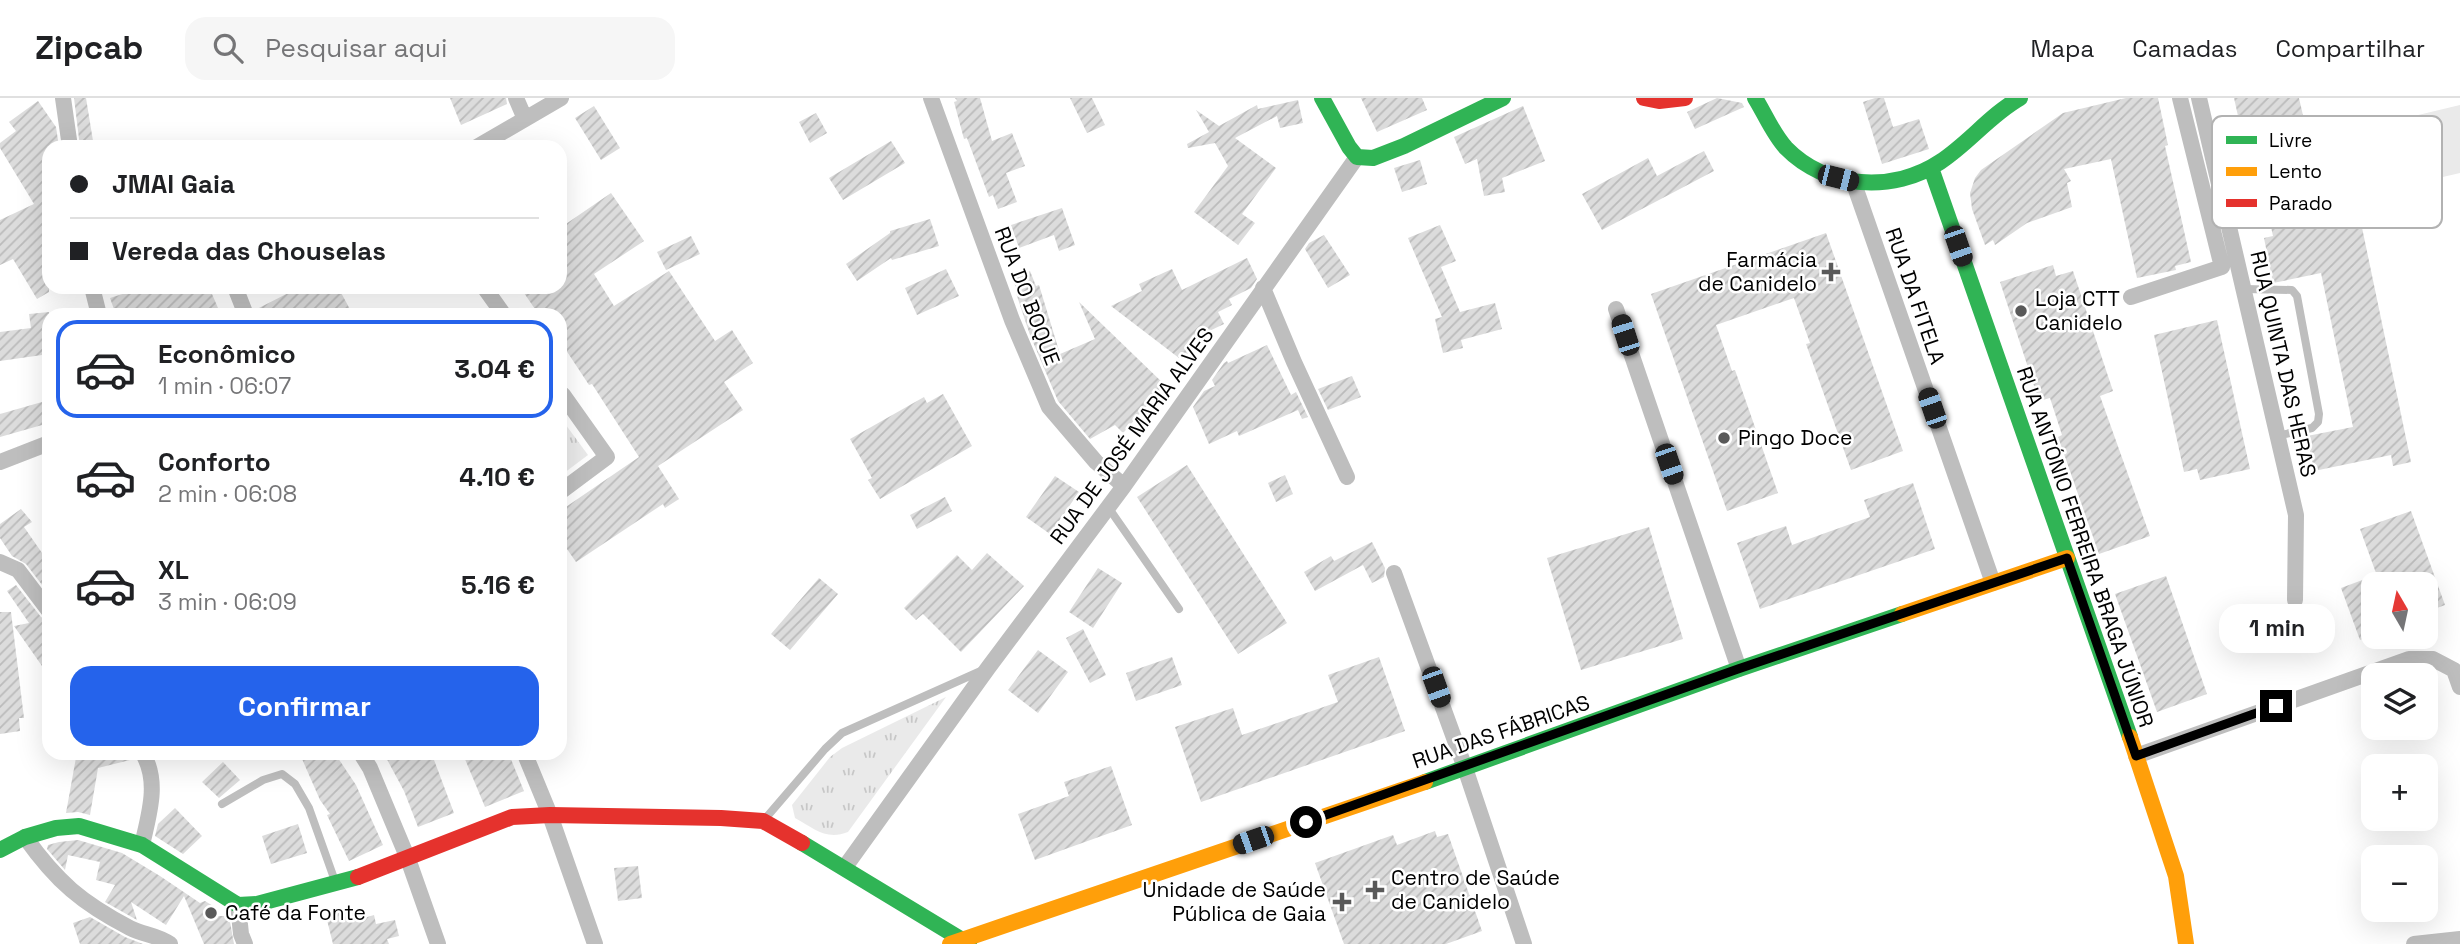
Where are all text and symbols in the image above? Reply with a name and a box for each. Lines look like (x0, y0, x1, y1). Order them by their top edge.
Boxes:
search box (185, 17, 675, 80)
text: Zipcab (35, 27, 143, 69)
icon: search (209, 29, 247, 67)
text: Pesquisar aqui (265, 31, 447, 65)
text: Mapa (2030, 33, 2094, 64)
text: Camadas (2132, 33, 2237, 64)
text: Compartilhar (2275, 33, 2425, 64)
legend (2212, 116, 2442, 228)
text: Livre (2269, 128, 2312, 153)
text: Lento (2269, 159, 2322, 184)
car (1816, 163, 1861, 193)
text: JMAI Gaia (112, 167, 235, 201)
text: Parado (2269, 191, 2333, 216)
street label: RUA DO BOQUE (989, 223, 1066, 369)
car (1942, 223, 1975, 269)
street label: RUA DA FITELA (1879, 224, 1951, 368)
text: Vereda das Chouselas (112, 234, 386, 268)
place label: Farmácia de Canidelo (1698, 246, 1817, 297)
street label: RUA QUINTA DAS HERAS (2244, 248, 2323, 480)
marker: Farmácia de Canidelo (1823, 264, 1839, 280)
place label: Loja CTT Canidelo (2035, 285, 2123, 336)
marker: Loja CTT Canidelo (2013, 303, 2029, 319)
car (1609, 312, 1642, 358)
street label: RUA DE JOSÉ MARIA ALVES (1044, 322, 1219, 549)
text: Econômico (158, 337, 296, 371)
icon: car (74, 338, 137, 401)
text: 3.04 € (454, 352, 535, 386)
street label: RUA ANTÓNIO FERREIRA BRAGA JÚNIOR (2011, 363, 2160, 731)
text: 1 min · 06:07 (158, 371, 291, 401)
car (1916, 385, 1949, 431)
place label: Pingo Doce (1738, 424, 1852, 451)
marker: Pingo Doce (1716, 430, 1732, 446)
car (1653, 441, 1686, 487)
text: Conforto (158, 445, 271, 479)
icon: car (74, 446, 137, 509)
text: 4.10 € (459, 460, 535, 494)
text: 2 min · 06:08 (158, 479, 297, 509)
text: XL (158, 553, 189, 587)
icon: car (74, 554, 137, 617)
text: 5.16 € (461, 568, 535, 602)
north arrow (2361, 572, 2438, 649)
map controls (2361, 572, 2438, 922)
text: 3 min · 06:09 (158, 587, 297, 617)
callout: 1 min (2218, 604, 2334, 654)
text: 1 min (2249, 613, 2305, 643)
button: layers (2361, 663, 2438, 740)
car (1419, 664, 1454, 710)
button: Confirmar (70, 666, 539, 746)
street label: RUA DAS FÁBRICAS (1409, 689, 1593, 775)
route end (2260, 690, 2292, 722)
button: + (2361, 754, 2438, 831)
route start (1290, 806, 1322, 838)
car (1230, 823, 1277, 857)
button: − (2361, 845, 2438, 922)
place label: Centro de Saúde de Canidelo (1391, 864, 1560, 915)
place label: Unidade de Saúde Pública de Gaia (1142, 876, 1326, 927)
marker: Centro de Saúde de Canidelo (1365, 880, 1385, 900)
marker: Unidade de Saúde Pública de Gaia (1332, 892, 1352, 912)
place label: Café da Fonte (225, 899, 366, 926)
marker: Café da Fonte (203, 905, 219, 921)

